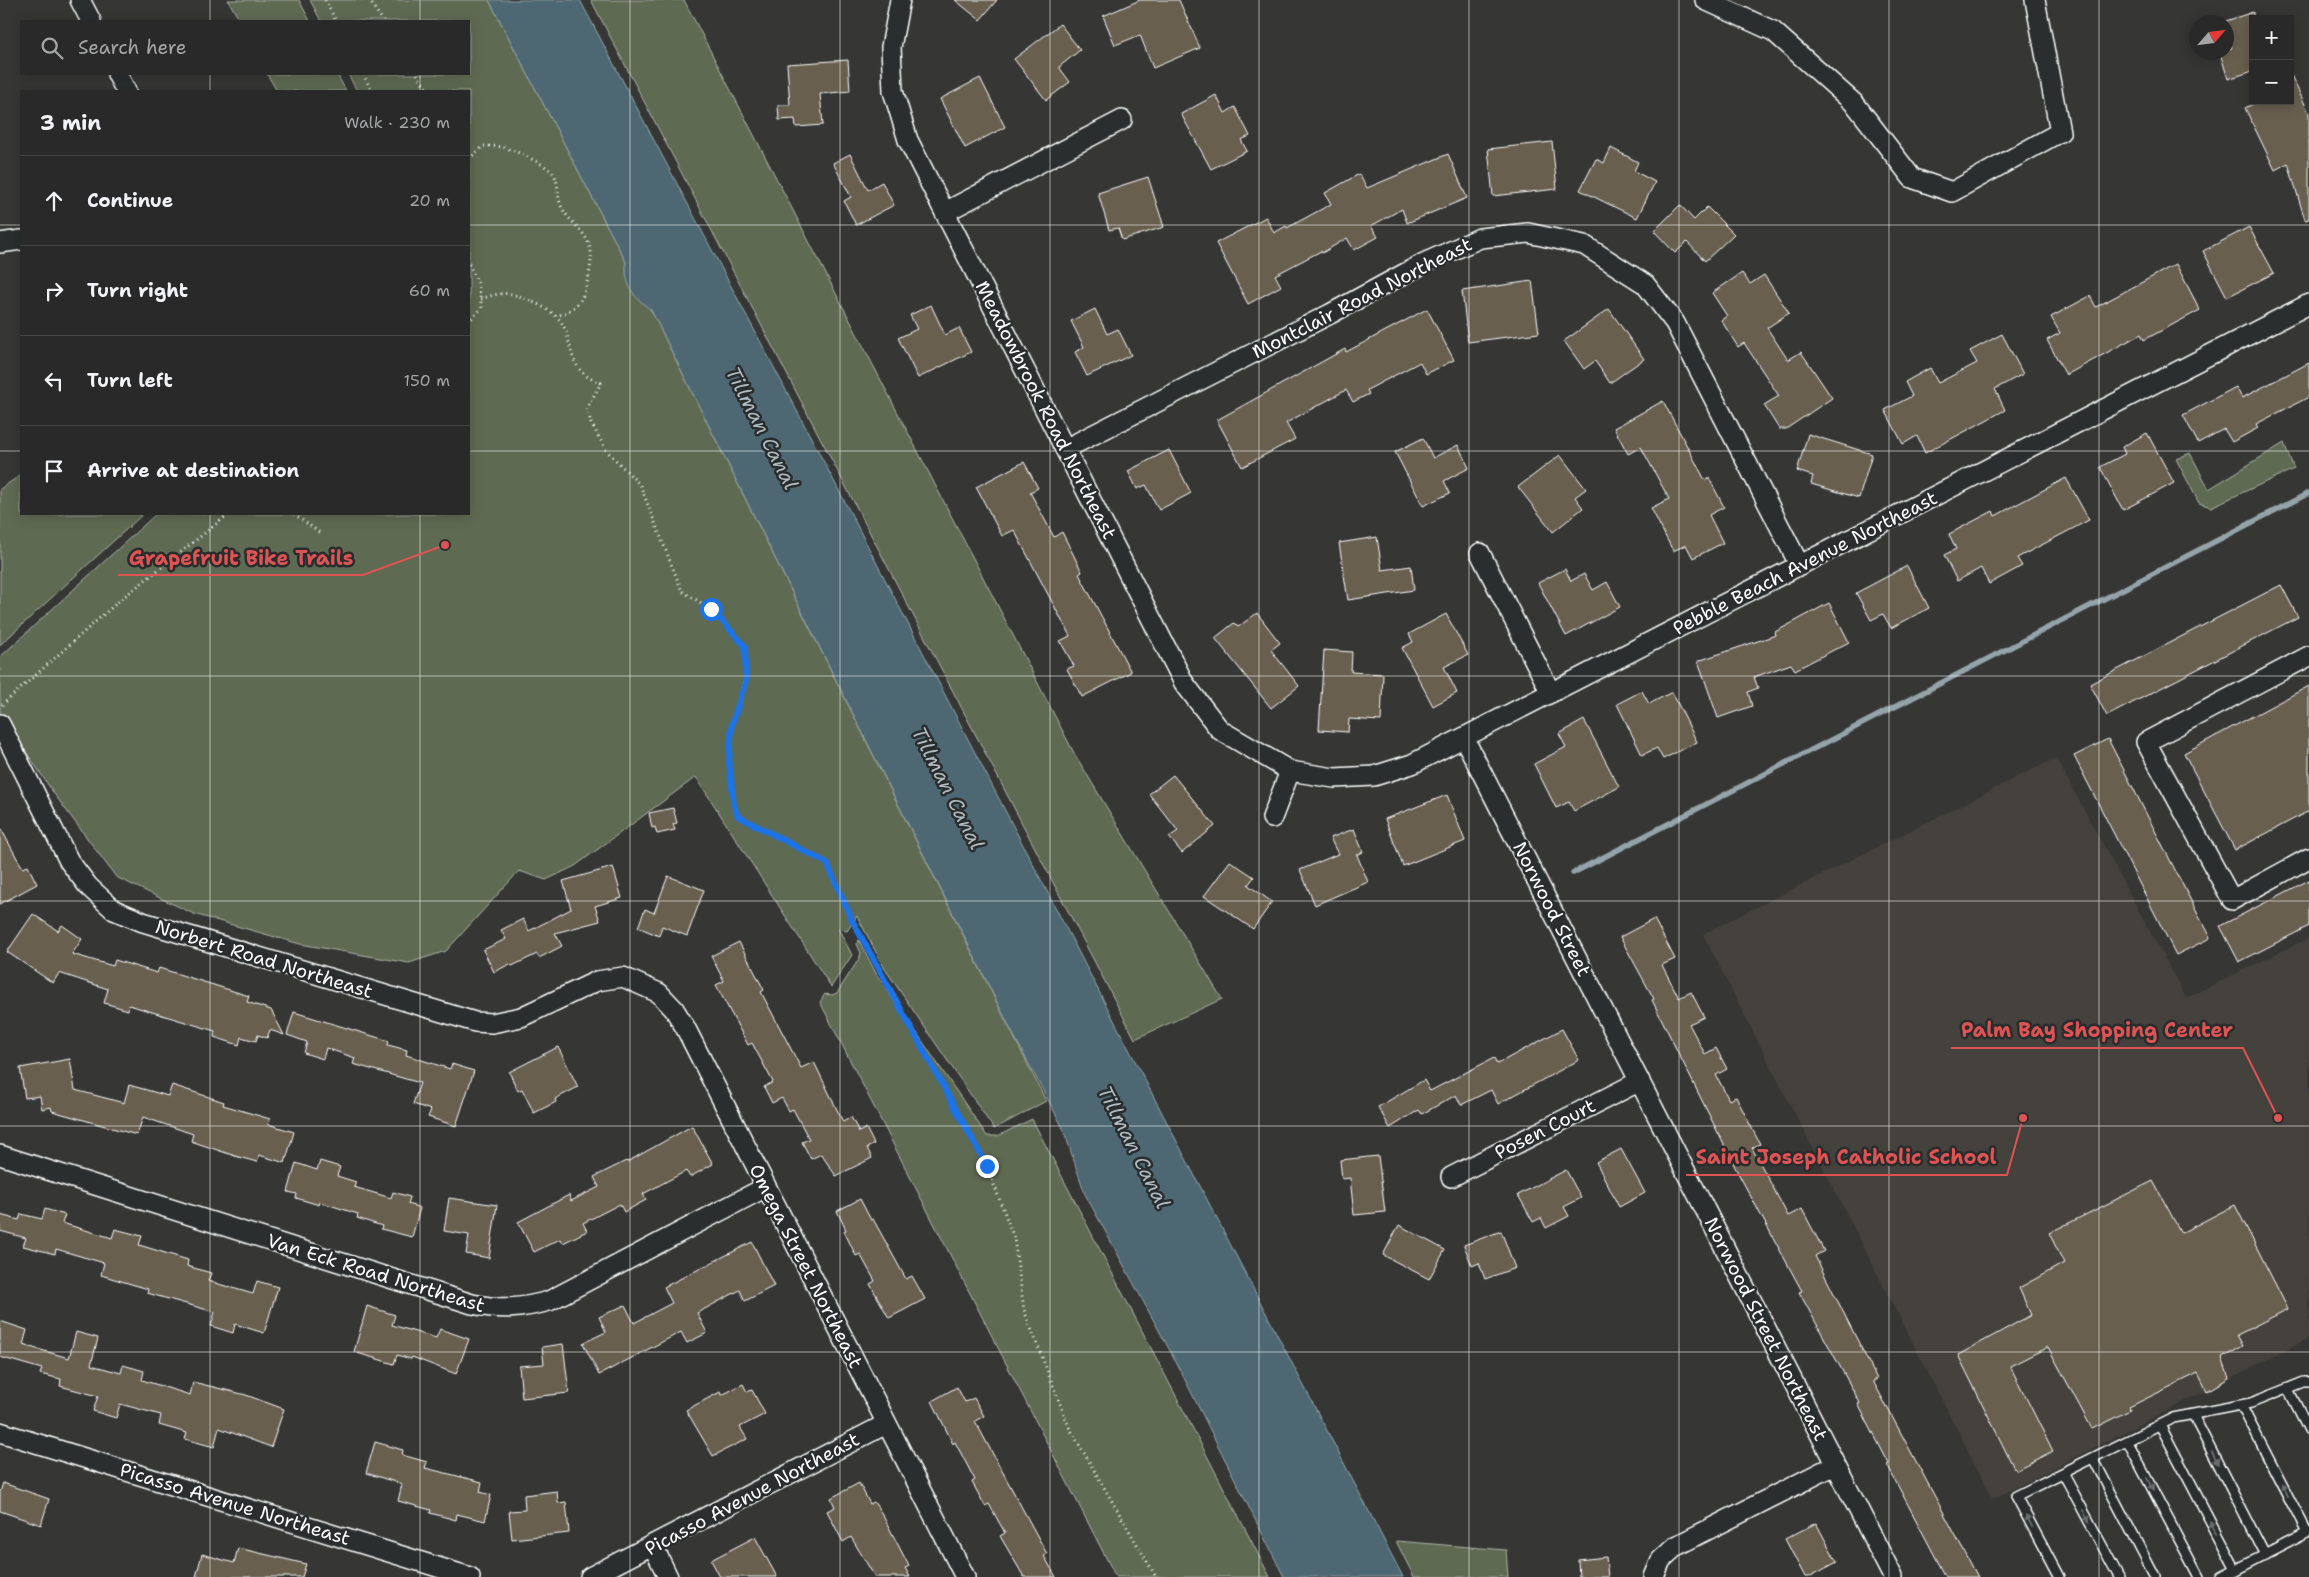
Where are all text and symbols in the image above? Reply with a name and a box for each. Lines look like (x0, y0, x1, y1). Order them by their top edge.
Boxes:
north arrow (2189, 15, 2234, 60)
map controls (2249, 15, 2294, 105)
button: + (2249, 15, 2294, 60)
search box (20, 20, 470, 75)
icon: search (38, 34, 66, 62)
text: Search here (78, 35, 187, 60)
button: − (2249, 60, 2294, 105)
text: 3 min (40, 109, 101, 137)
text: Walk · 230 m (344, 112, 450, 133)
icon: ahead (40, 187, 68, 215)
text: Continue (87, 188, 173, 213)
text: 20 m (409, 190, 450, 211)
street label: Montclair Road Northeast (1248, 232, 1476, 364)
icon: right (40, 277, 68, 305)
street label: Meadowbrook Road Northeast (970, 277, 1122, 543)
text: Turn right (87, 278, 188, 303)
text: 60 m (409, 280, 450, 301)
water label: Tillman Canal (720, 362, 804, 494)
icon: left (40, 367, 68, 395)
text: Turn left (87, 368, 173, 393)
text: 150 m (403, 370, 450, 391)
icon: arrive (40, 457, 68, 485)
text: Arrive at destination (87, 458, 299, 483)
street label: Pebble Beach Avenue Northeast (1669, 485, 1941, 641)
callout: Grapefruit Bike Trails (118, 540, 363, 575)
text: Grapefruit Bike Trails (129, 545, 353, 571)
route start (700, 598, 723, 621)
water label: Tillman Canal (906, 722, 990, 854)
street label: Norwood Street (1507, 837, 1597, 981)
street label: Norbert Road Northeast (152, 914, 376, 1004)
callout: Palm Bay Shopping Center (1951, 1013, 2243, 1048)
text: Palm Bay Shopping Center (1961, 1017, 2233, 1043)
water label: Tillman Canal (1092, 1081, 1176, 1213)
street label: Posen Court (1490, 1093, 1600, 1165)
callout: Saint Joseph Catholic School (1686, 1140, 2007, 1175)
text: Saint Joseph Catholic School (1696, 1144, 1996, 1170)
route end (976, 1155, 999, 1178)
street label: Omega Street Northeast (744, 1160, 868, 1372)
street label: Norwood Street Northeast (1699, 1213, 1833, 1445)
street label: Van Eck Road Northeast (264, 1228, 488, 1318)
street label: Picasso Avenue Northeast (640, 1427, 864, 1561)
one-way arrow (2211, 1451, 2220, 1465)
street label: Picasso Avenue Northeast (117, 1457, 353, 1551)
one-way arrow (2146, 1477, 2154, 1491)
one-way arrow (2281, 1483, 2289, 1497)
one-way arrow (2082, 1509, 2090, 1523)
one-way arrow (2025, 1514, 2033, 1529)
one-way arrow (2209, 1519, 2217, 1534)

